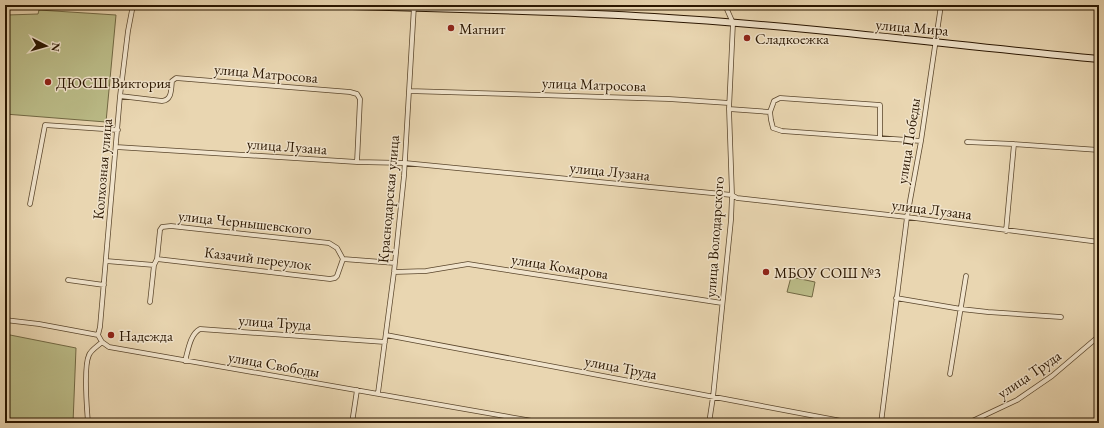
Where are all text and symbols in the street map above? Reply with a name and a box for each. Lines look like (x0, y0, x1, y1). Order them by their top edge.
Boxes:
street label: улица Мира (875, 14, 949, 40)
place label: Магнит (459, 19, 505, 38)
marker: Магнит (446, 23, 456, 33)
north arrow (26, 26, 66, 66)
place label: Сладкоежка (755, 29, 829, 48)
marker: Сладкоежка (742, 33, 752, 43)
text: N (49, 42, 63, 52)
street label: улица Матросова (213, 59, 319, 87)
place label: ДЮСШ Виктория (56, 73, 171, 92)
street label: улица Матросова (542, 73, 646, 95)
marker: ДЮСШ Виктория (43, 77, 53, 87)
street label: улица Победы (892, 97, 924, 185)
street label: Колхозная улица (88, 118, 116, 220)
street label: улица Лузана (246, 134, 328, 158)
street label: Краснодарская улица (373, 134, 403, 264)
street label: улица Лузана (569, 157, 651, 185)
street label: улица Володарского (700, 176, 728, 298)
street label: улица Лузана (891, 195, 973, 223)
street label: улица Чернышевского (177, 206, 313, 238)
street label: Казачий переулок (203, 242, 313, 274)
street label: улица Комарова (510, 249, 610, 283)
place label: МБОУ СОШ №3 (774, 263, 881, 282)
marker: МБОУ СОШ №3 (761, 267, 771, 277)
street label: улица Труда (238, 310, 312, 334)
place label: Надежда (119, 326, 173, 345)
marker: Надежда (106, 330, 116, 340)
street label: улица Труда (993, 346, 1065, 402)
street label: улица Свободы (227, 347, 321, 381)
street label: улица Труда (583, 351, 659, 383)

